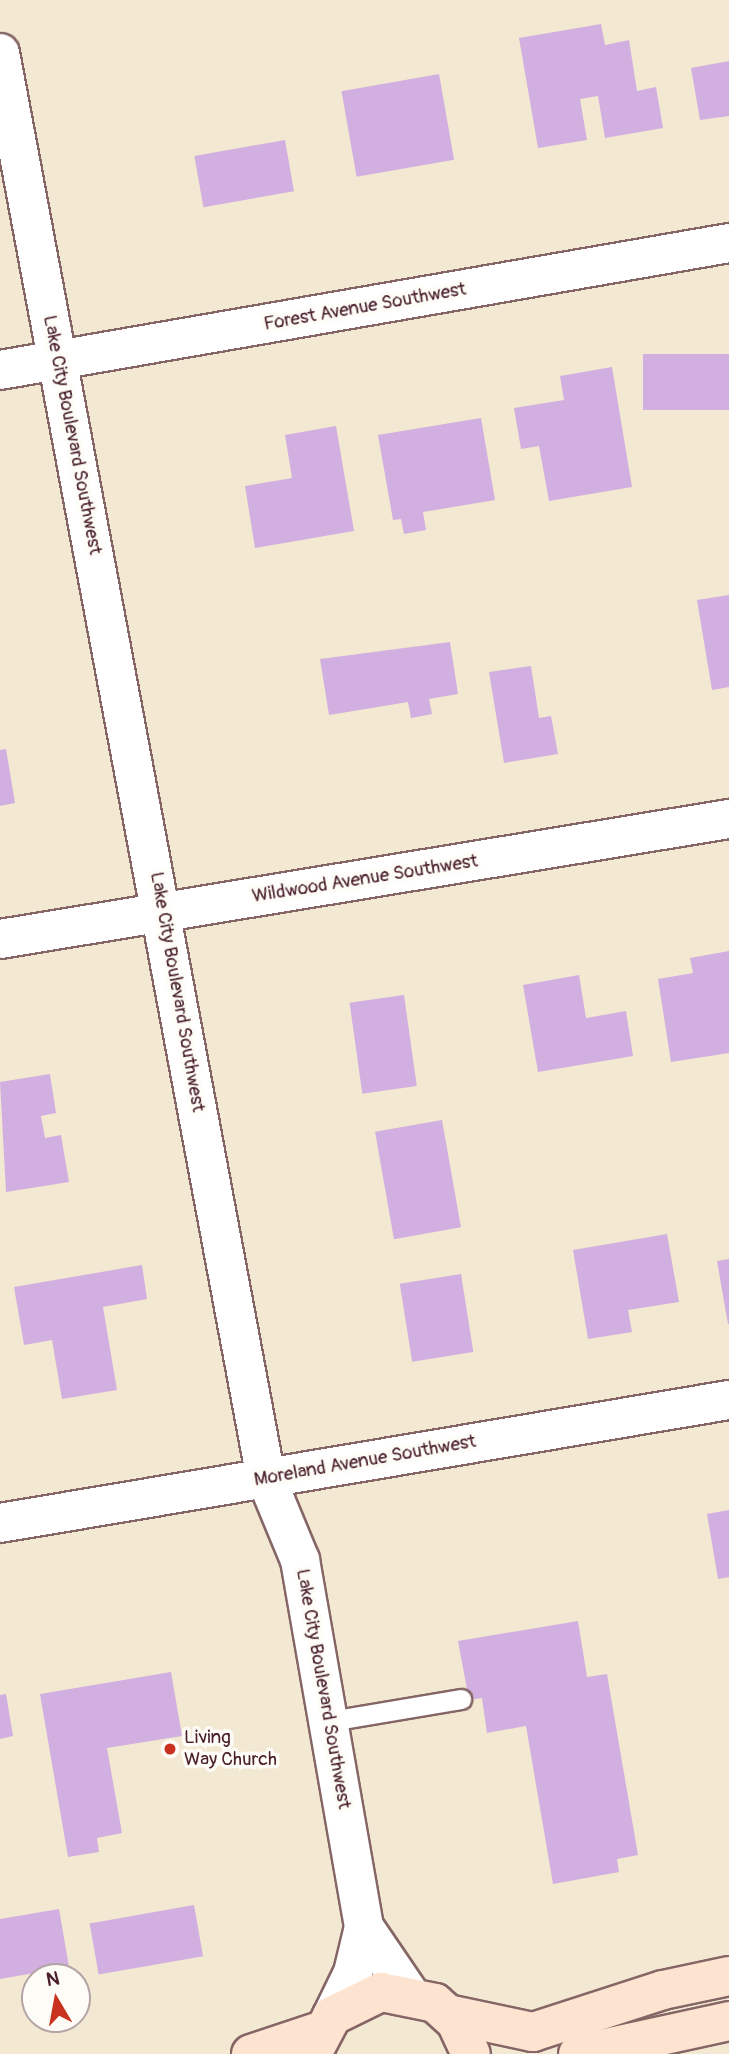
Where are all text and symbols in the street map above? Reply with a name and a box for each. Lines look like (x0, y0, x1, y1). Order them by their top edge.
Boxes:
street label: Forest Avenue Southwest (262, 278, 468, 336)
street label: Lake City Boulevard Southwest (38, 313, 106, 557)
street label: Wildwood Avenue Southwest (250, 850, 480, 908)
street label: Lake City Boulevard Southwest (145, 870, 209, 1114)
street label: Moreland Avenue Southwest (252, 1430, 478, 1492)
street label: Lake City Boulevard Southwest (291, 1567, 355, 1811)
place label: Living Way Church (184, 1727, 277, 1771)
marker: Living Way Church (162, 1741, 178, 1757)
north arrow (21, 1963, 91, 2033)
text: N (44, 1966, 61, 1992)

